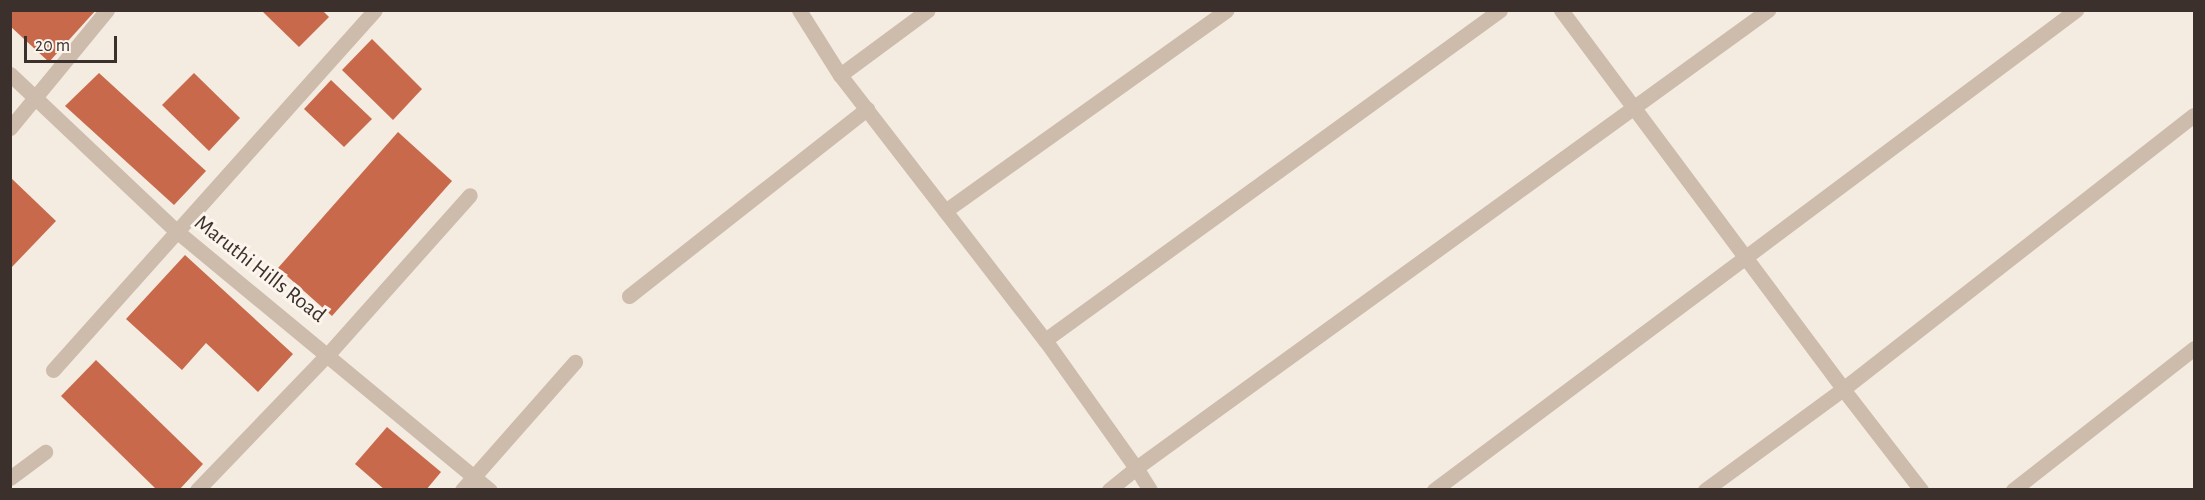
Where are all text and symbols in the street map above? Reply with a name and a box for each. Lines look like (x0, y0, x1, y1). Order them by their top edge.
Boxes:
scale bar (27, 24, 120, 62)
text: 20 m (35, 37, 70, 55)
street label: Maruthi Hills Road (189, 209, 331, 329)

